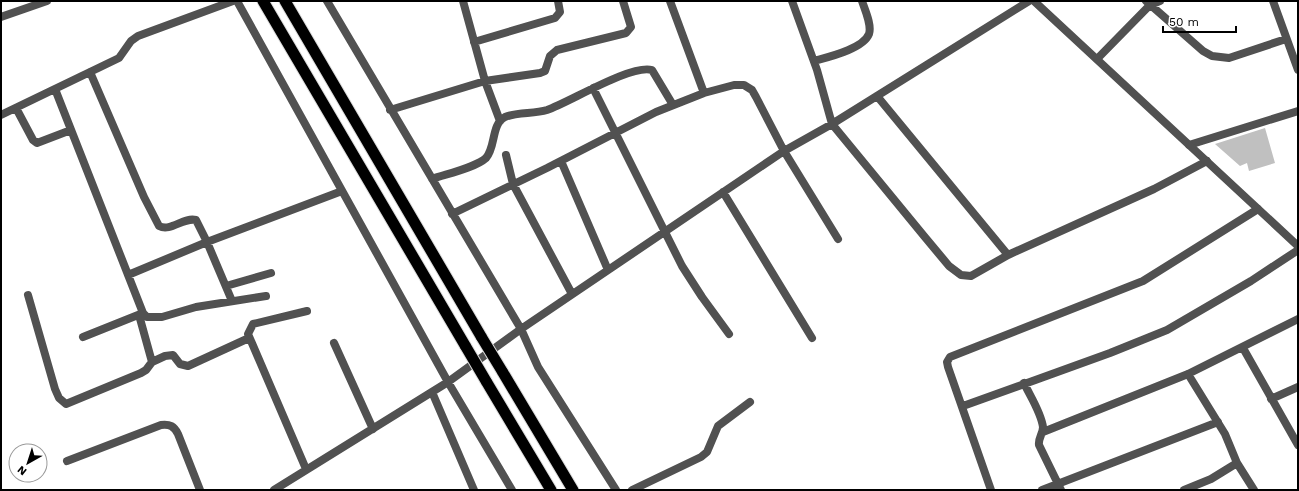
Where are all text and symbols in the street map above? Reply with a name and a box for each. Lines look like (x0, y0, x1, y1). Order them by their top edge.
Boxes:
scale bar (1163, 8, 1236, 34)
text: 50 m (1169, 15, 1199, 29)
north arrow (8, 443, 48, 483)
text: N (15, 463, 29, 478)

